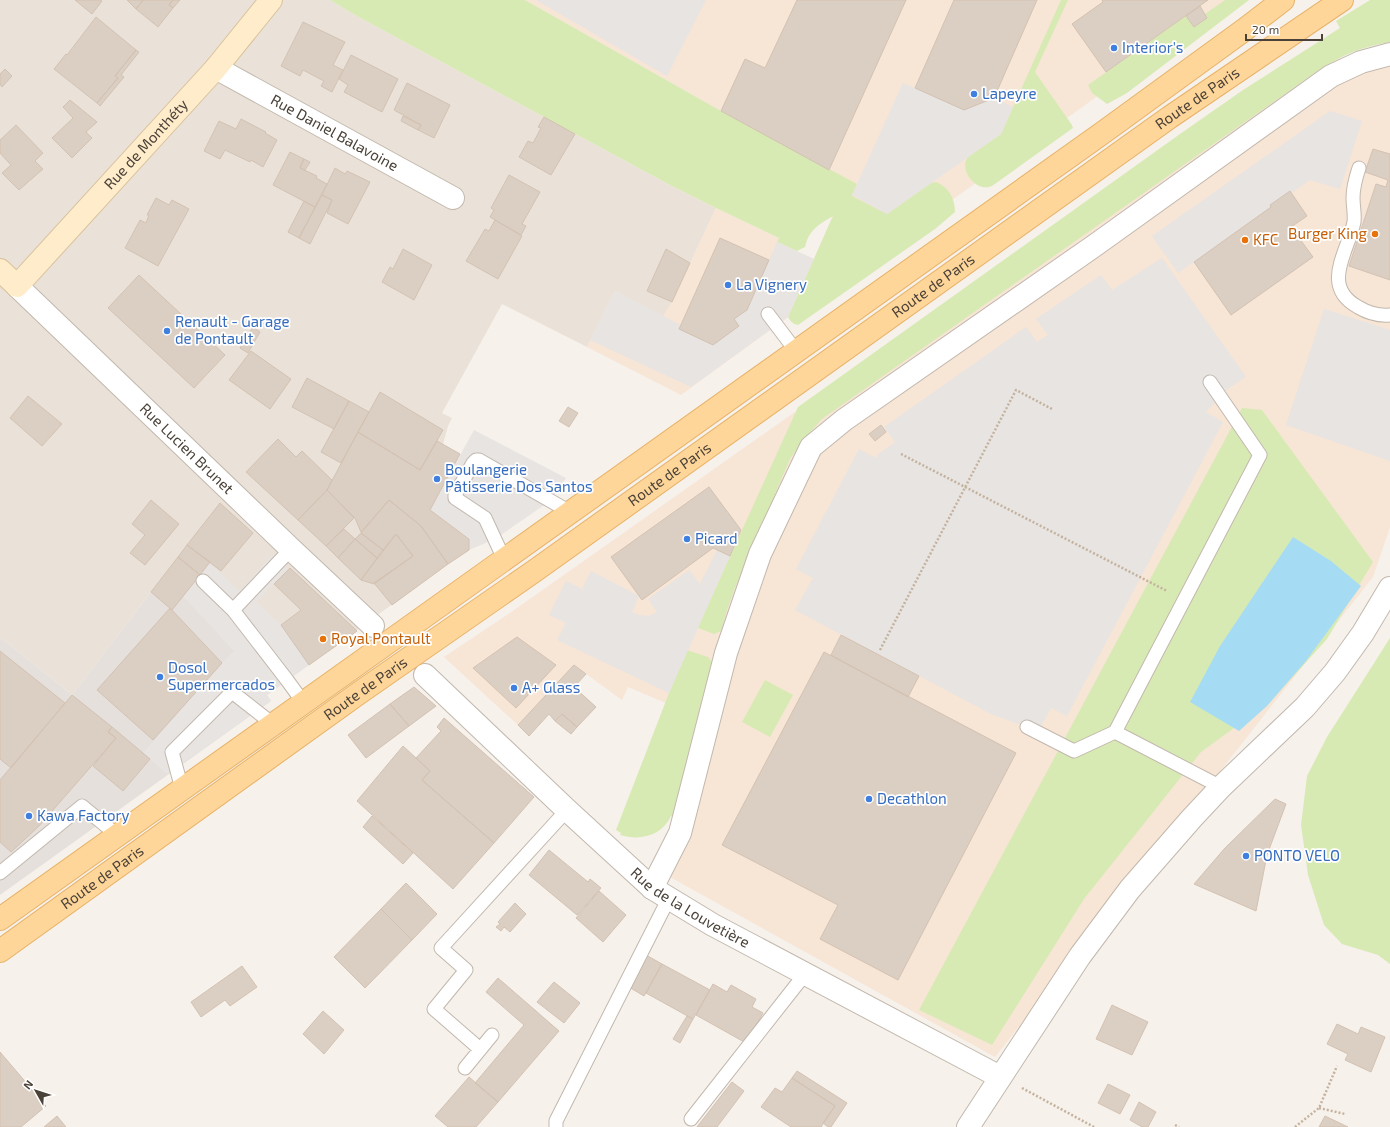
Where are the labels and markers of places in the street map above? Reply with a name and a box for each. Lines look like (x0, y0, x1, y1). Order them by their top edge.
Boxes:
place label: Interior's (1122, 38, 1183, 56)
marker: Interior's (1109, 43, 1119, 53)
place label: Lapeyre (982, 84, 1036, 102)
marker: Lapeyre (969, 89, 979, 99)
place label: Burger King (1288, 224, 1368, 242)
marker: Burger King (1370, 229, 1380, 239)
place label: KFC (1253, 230, 1279, 248)
marker: KFC (1240, 235, 1250, 245)
place label: La Vignery (736, 275, 807, 293)
marker: La Vignery (723, 280, 733, 290)
place label: Renault - Garage de Pontault (175, 312, 290, 347)
marker: Renault - Garage de Pontault (162, 326, 172, 336)
place label: Boulangerie Pâtisserie Dos Santos (445, 460, 593, 495)
marker: Boulangerie Pâtisserie Dos Santos (432, 474, 442, 484)
place label: Picard (695, 529, 738, 547)
marker: Picard (682, 534, 692, 544)
place label: Royal Pontault (331, 629, 431, 647)
marker: Royal Pontault (318, 634, 328, 644)
place label: Dosol Supermercados (168, 658, 275, 693)
marker: Dosol Supermercados (155, 672, 165, 682)
place label: A+ Glass (522, 678, 580, 696)
marker: A+ Glass (509, 683, 519, 693)
place label: Decathlon (877, 789, 947, 807)
marker: Decathlon (864, 794, 874, 804)
place label: Kawa Factory (37, 806, 130, 824)
marker: Kawa Factory (24, 811, 34, 821)
place label: PONTO VELO (1254, 846, 1340, 864)
marker: PONTO VELO (1241, 851, 1251, 861)

